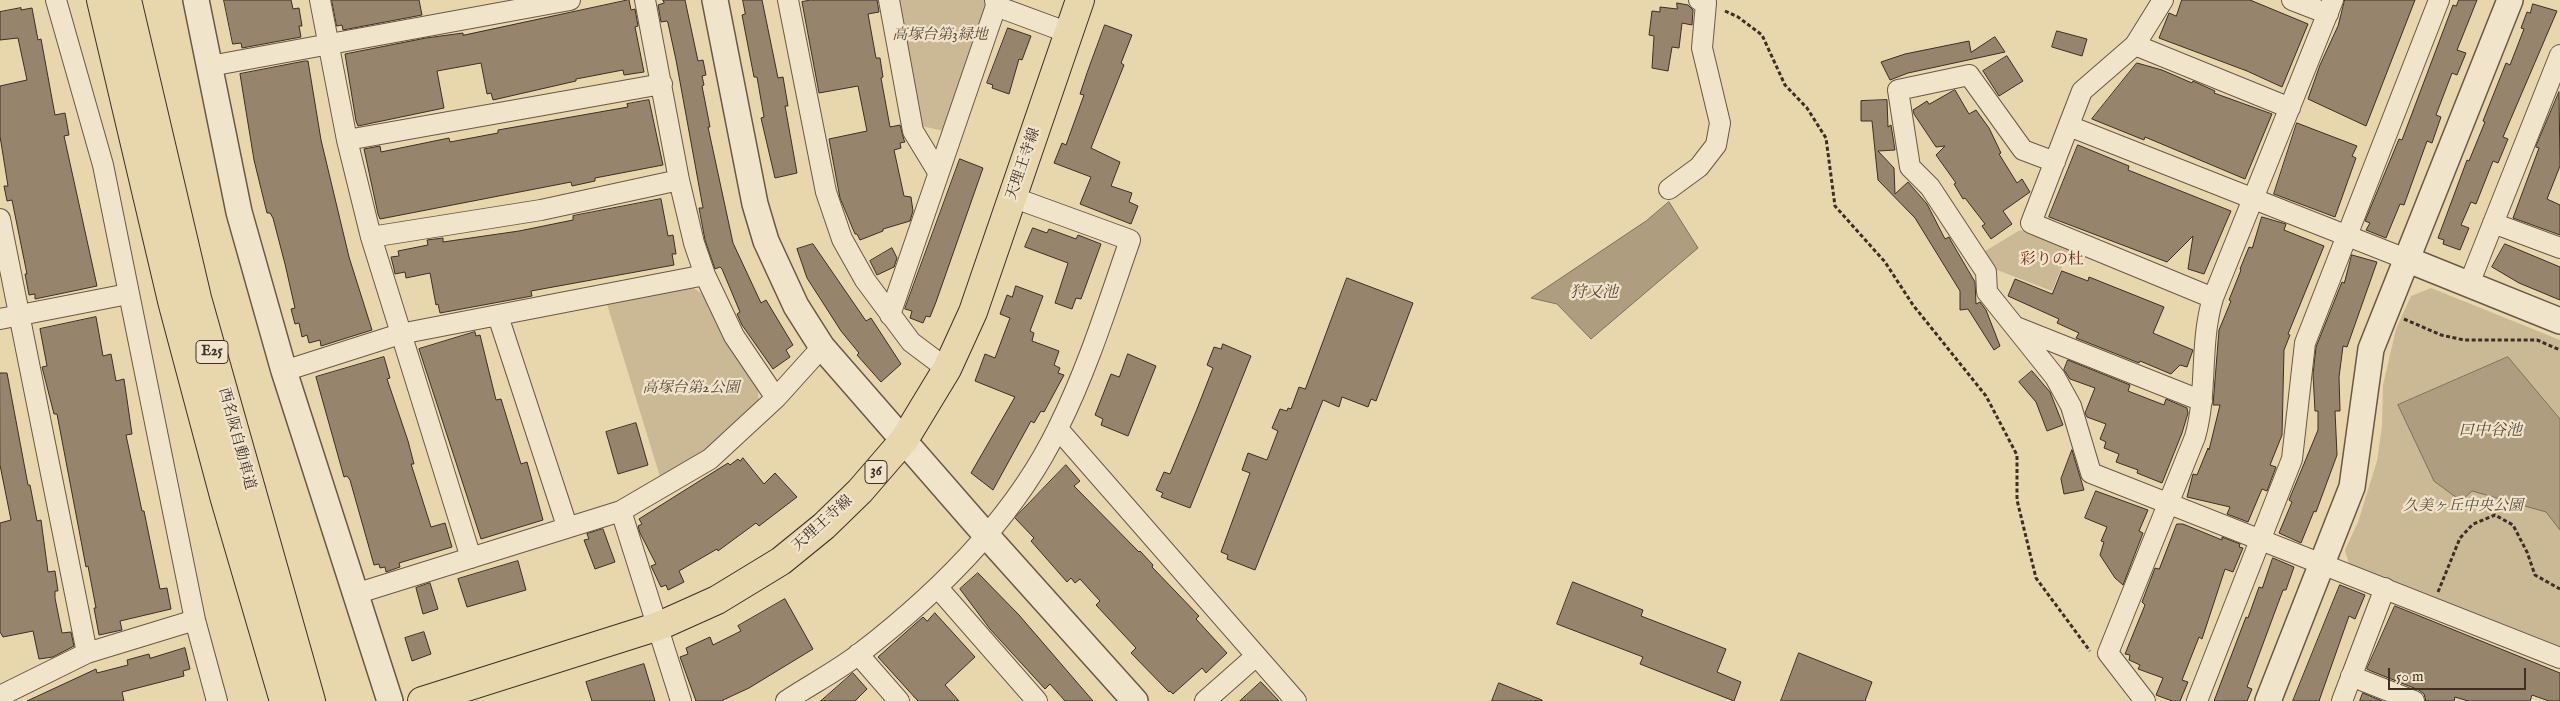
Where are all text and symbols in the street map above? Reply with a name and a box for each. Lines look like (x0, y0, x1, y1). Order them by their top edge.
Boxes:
park label: 高塚台第3緑地 (892, 27, 988, 45)
street label: 天理王寺線 (1003, 126, 1045, 202)
district label: 彩りの杜 (2020, 251, 2084, 271)
water label: 狩又池 (1570, 284, 1618, 304)
road number: E25 (196, 341, 228, 364)
park label: 高塚台第2公園 (643, 380, 739, 398)
street label: 西名阪自動車道 (214, 386, 258, 492)
water label: 口中谷池 (2458, 422, 2522, 442)
road number: 36 (865, 461, 887, 484)
street label: 天理王寺線 (789, 492, 857, 556)
park label: 久美ヶ丘中央公園 (2403, 498, 2523, 516)
scale bar (2390, 658, 2528, 690)
text: 50 m (2396, 667, 2424, 686)

